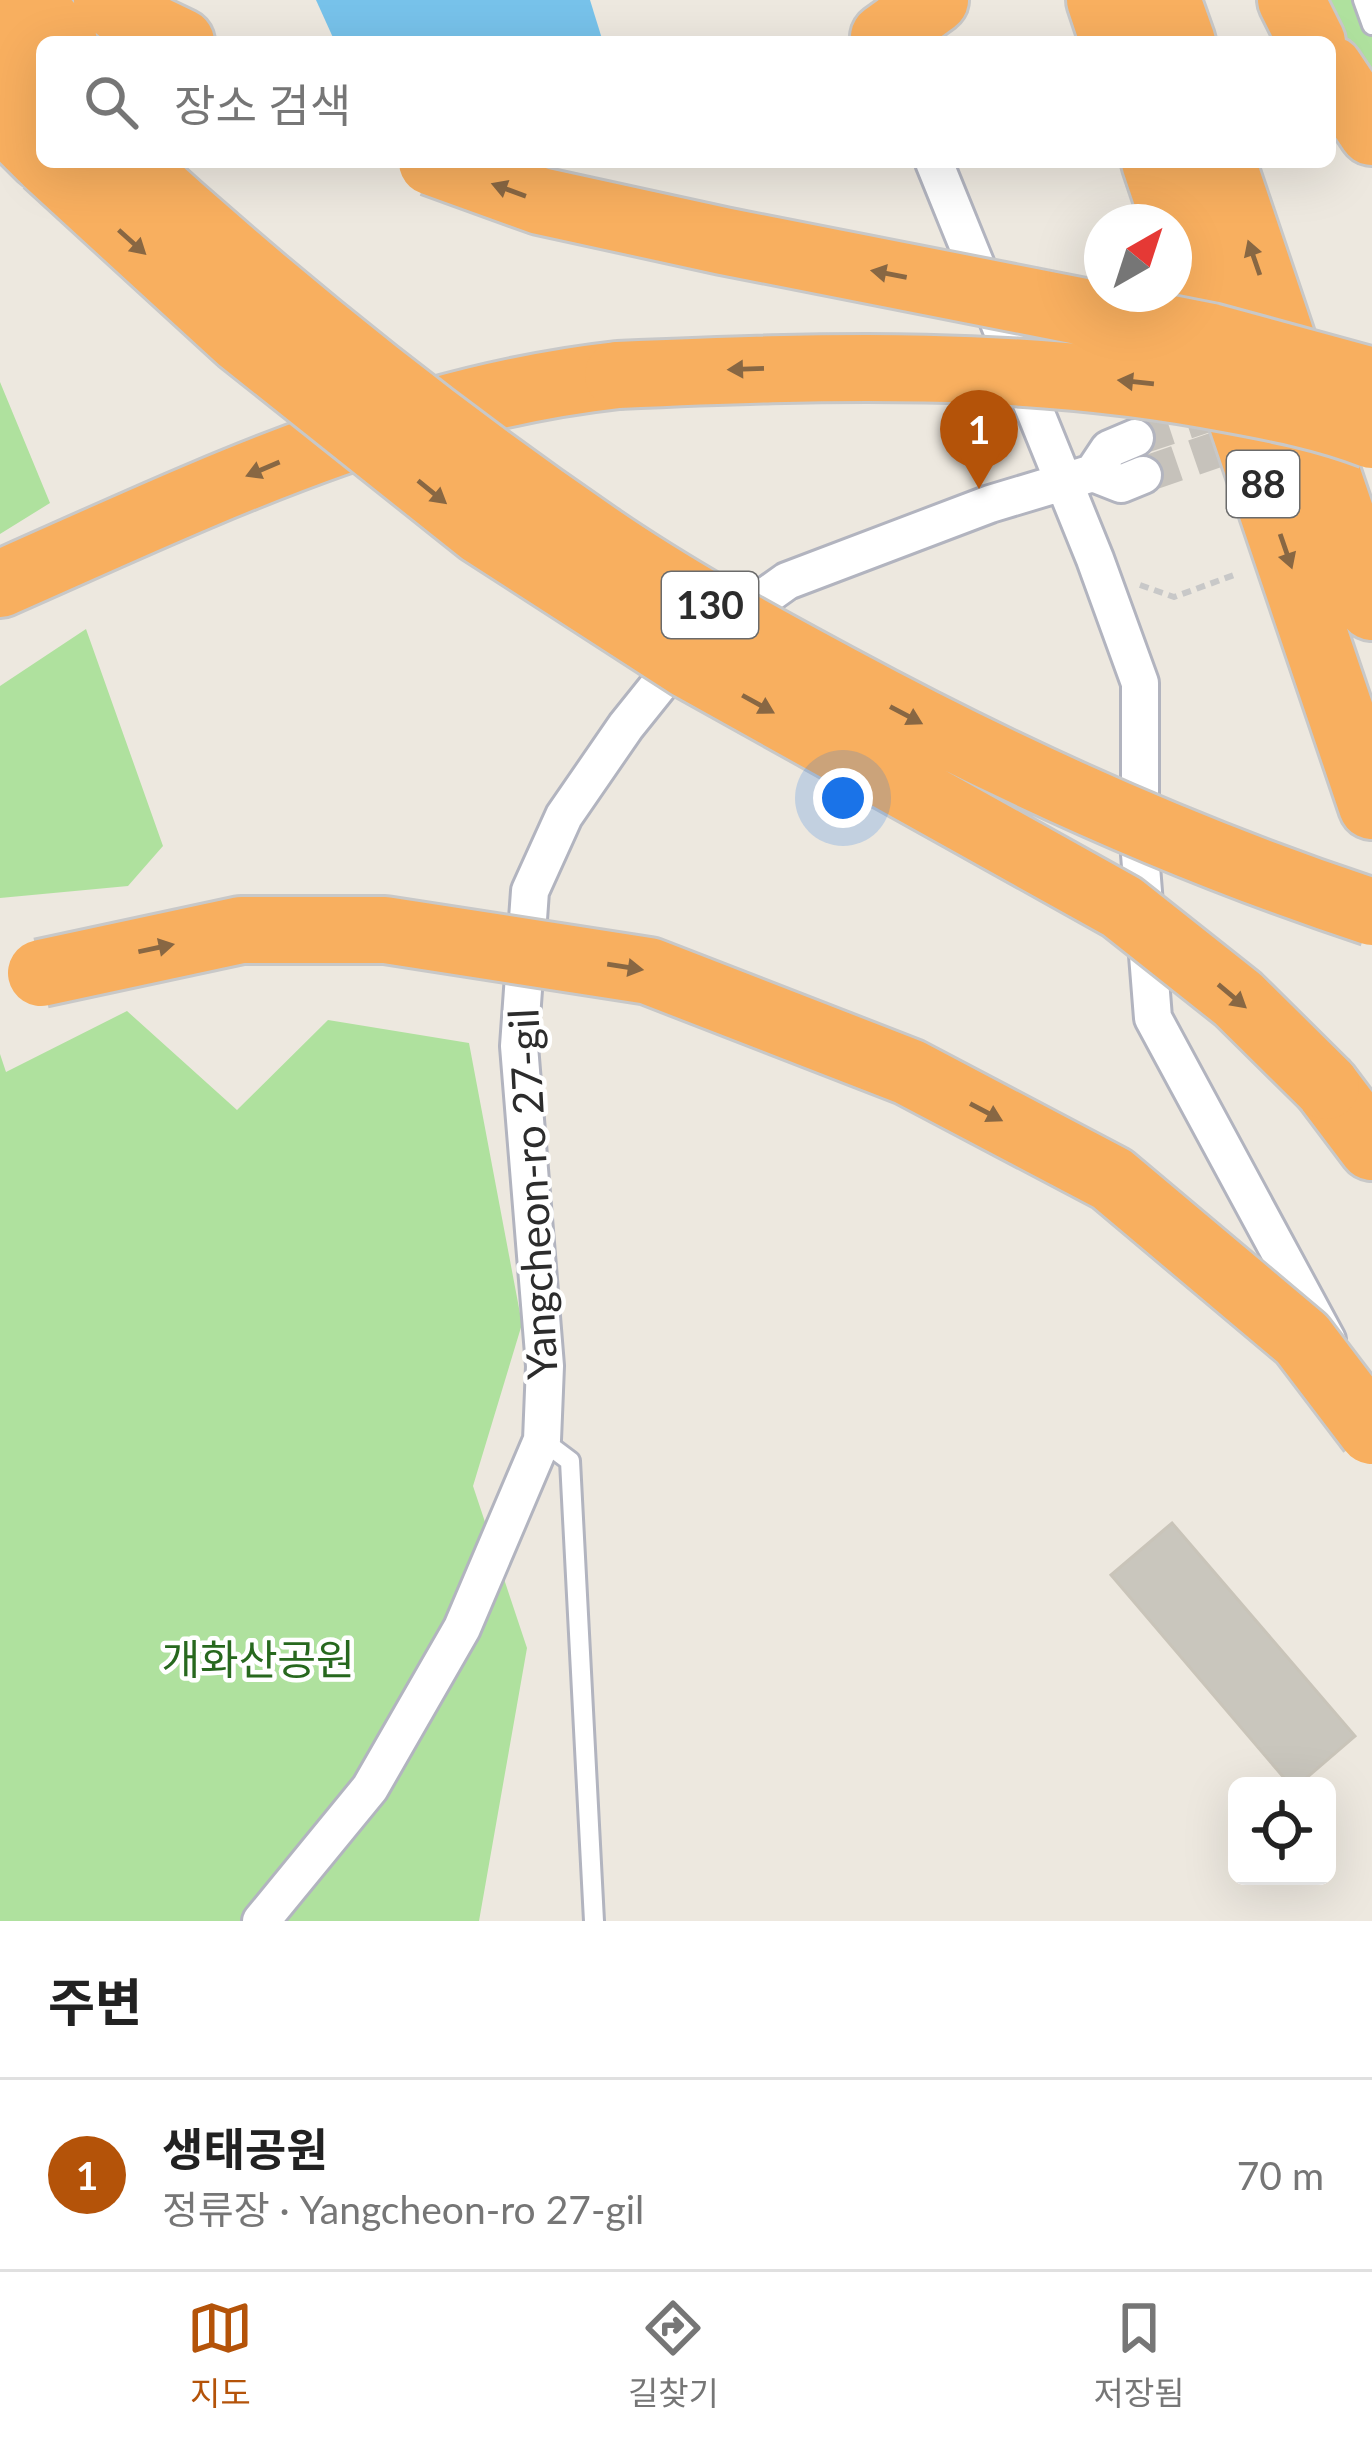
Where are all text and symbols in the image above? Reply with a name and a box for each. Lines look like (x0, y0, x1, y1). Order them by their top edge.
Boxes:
search box (36, 36, 1336, 168)
icon: search (78, 69, 144, 135)
text: 장소 검색 (174, 78, 351, 132)
one-way arrow (490, 179, 526, 198)
north arrow (1084, 204, 1192, 312)
one-way arrow (118, 228, 147, 255)
one-way arrow (1244, 239, 1263, 276)
one-way arrow (870, 264, 907, 283)
one-way arrow (726, 360, 764, 379)
one-way arrow (1116, 372, 1154, 391)
pin: 1 (940, 390, 1018, 489)
road number: 88 (1227, 451, 1299, 517)
one-way arrow (245, 460, 281, 479)
one-way arrow (416, 479, 447, 504)
one-way arrow (1278, 534, 1296, 570)
road number: 130 (662, 572, 758, 638)
one-way arrow (741, 693, 776, 714)
one-way arrow (888, 704, 923, 725)
your location (813, 768, 873, 828)
one-way arrow (137, 938, 175, 957)
one-way arrow (607, 958, 644, 977)
one-way arrow (1217, 982, 1247, 1008)
street label: Yangcheon-ro 27-gil (497, 1007, 567, 1381)
one-way arrow (968, 1101, 1003, 1122)
park label: 개화산공원 (161, 1634, 355, 1684)
map controls (1228, 1777, 1336, 1885)
button: locate (1228, 1777, 1336, 1885)
text: 주변 (48, 1971, 142, 2032)
text: 생태공원 (162, 2122, 328, 2176)
text: 1 (76, 2152, 98, 2198)
text: 70 m (1237, 2152, 1324, 2198)
text: 정류장 · Yangcheon-ro 27-gil (162, 2186, 644, 2232)
tab: 지도 (187, 2295, 253, 2415)
tab: 길찾기 (628, 2295, 719, 2415)
tab: 저장됨 (1094, 2295, 1185, 2415)

